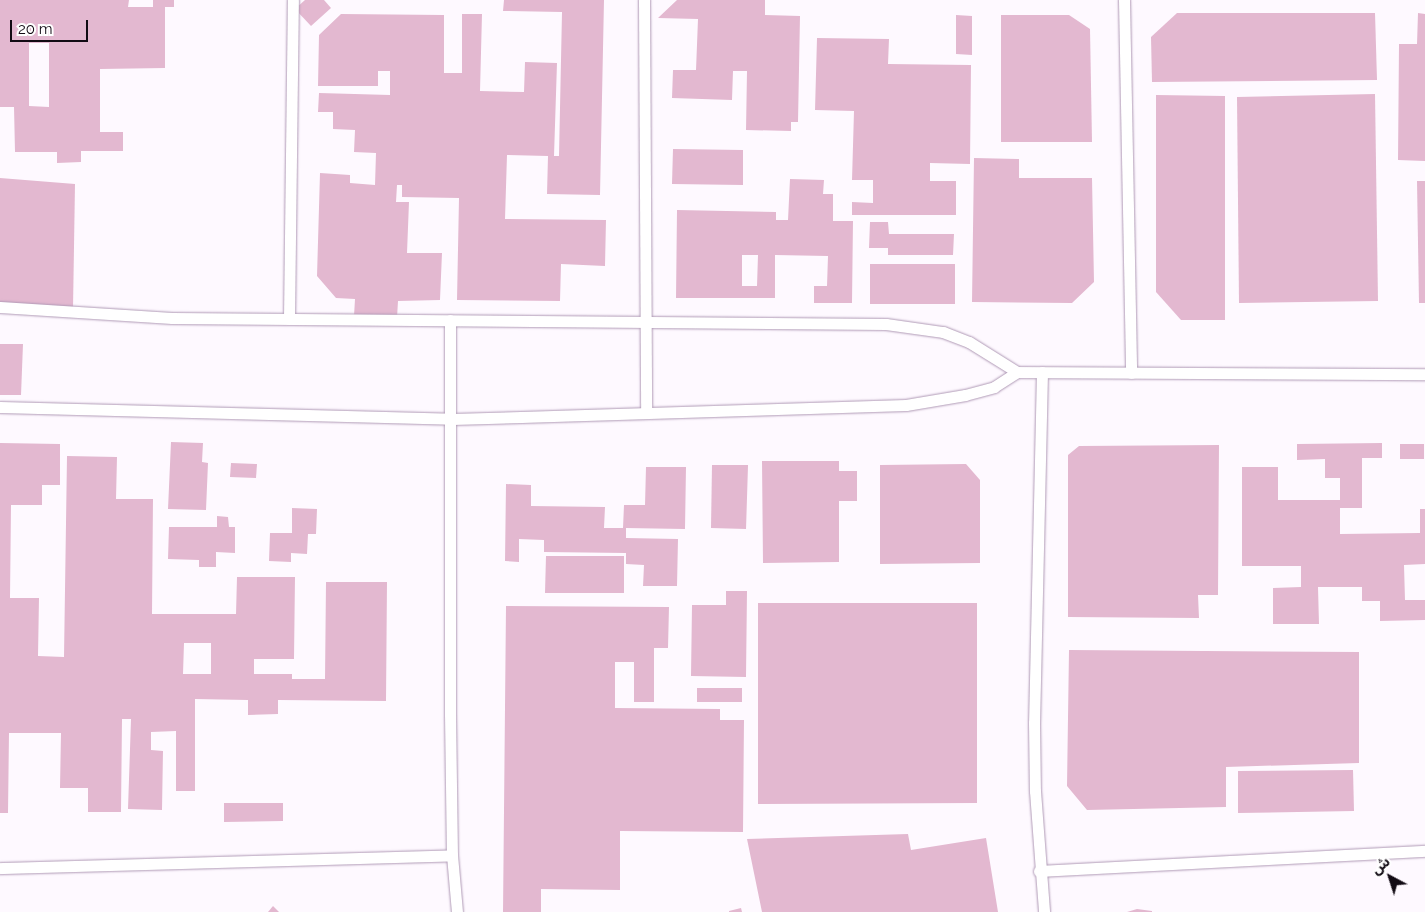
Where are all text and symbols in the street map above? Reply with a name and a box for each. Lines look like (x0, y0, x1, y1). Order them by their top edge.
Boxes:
scale bar (12, 10, 90, 42)
text: 20 m (18, 20, 53, 38)
north arrow (1365, 852, 1415, 902)
text: ش (1368, 853, 1393, 878)

